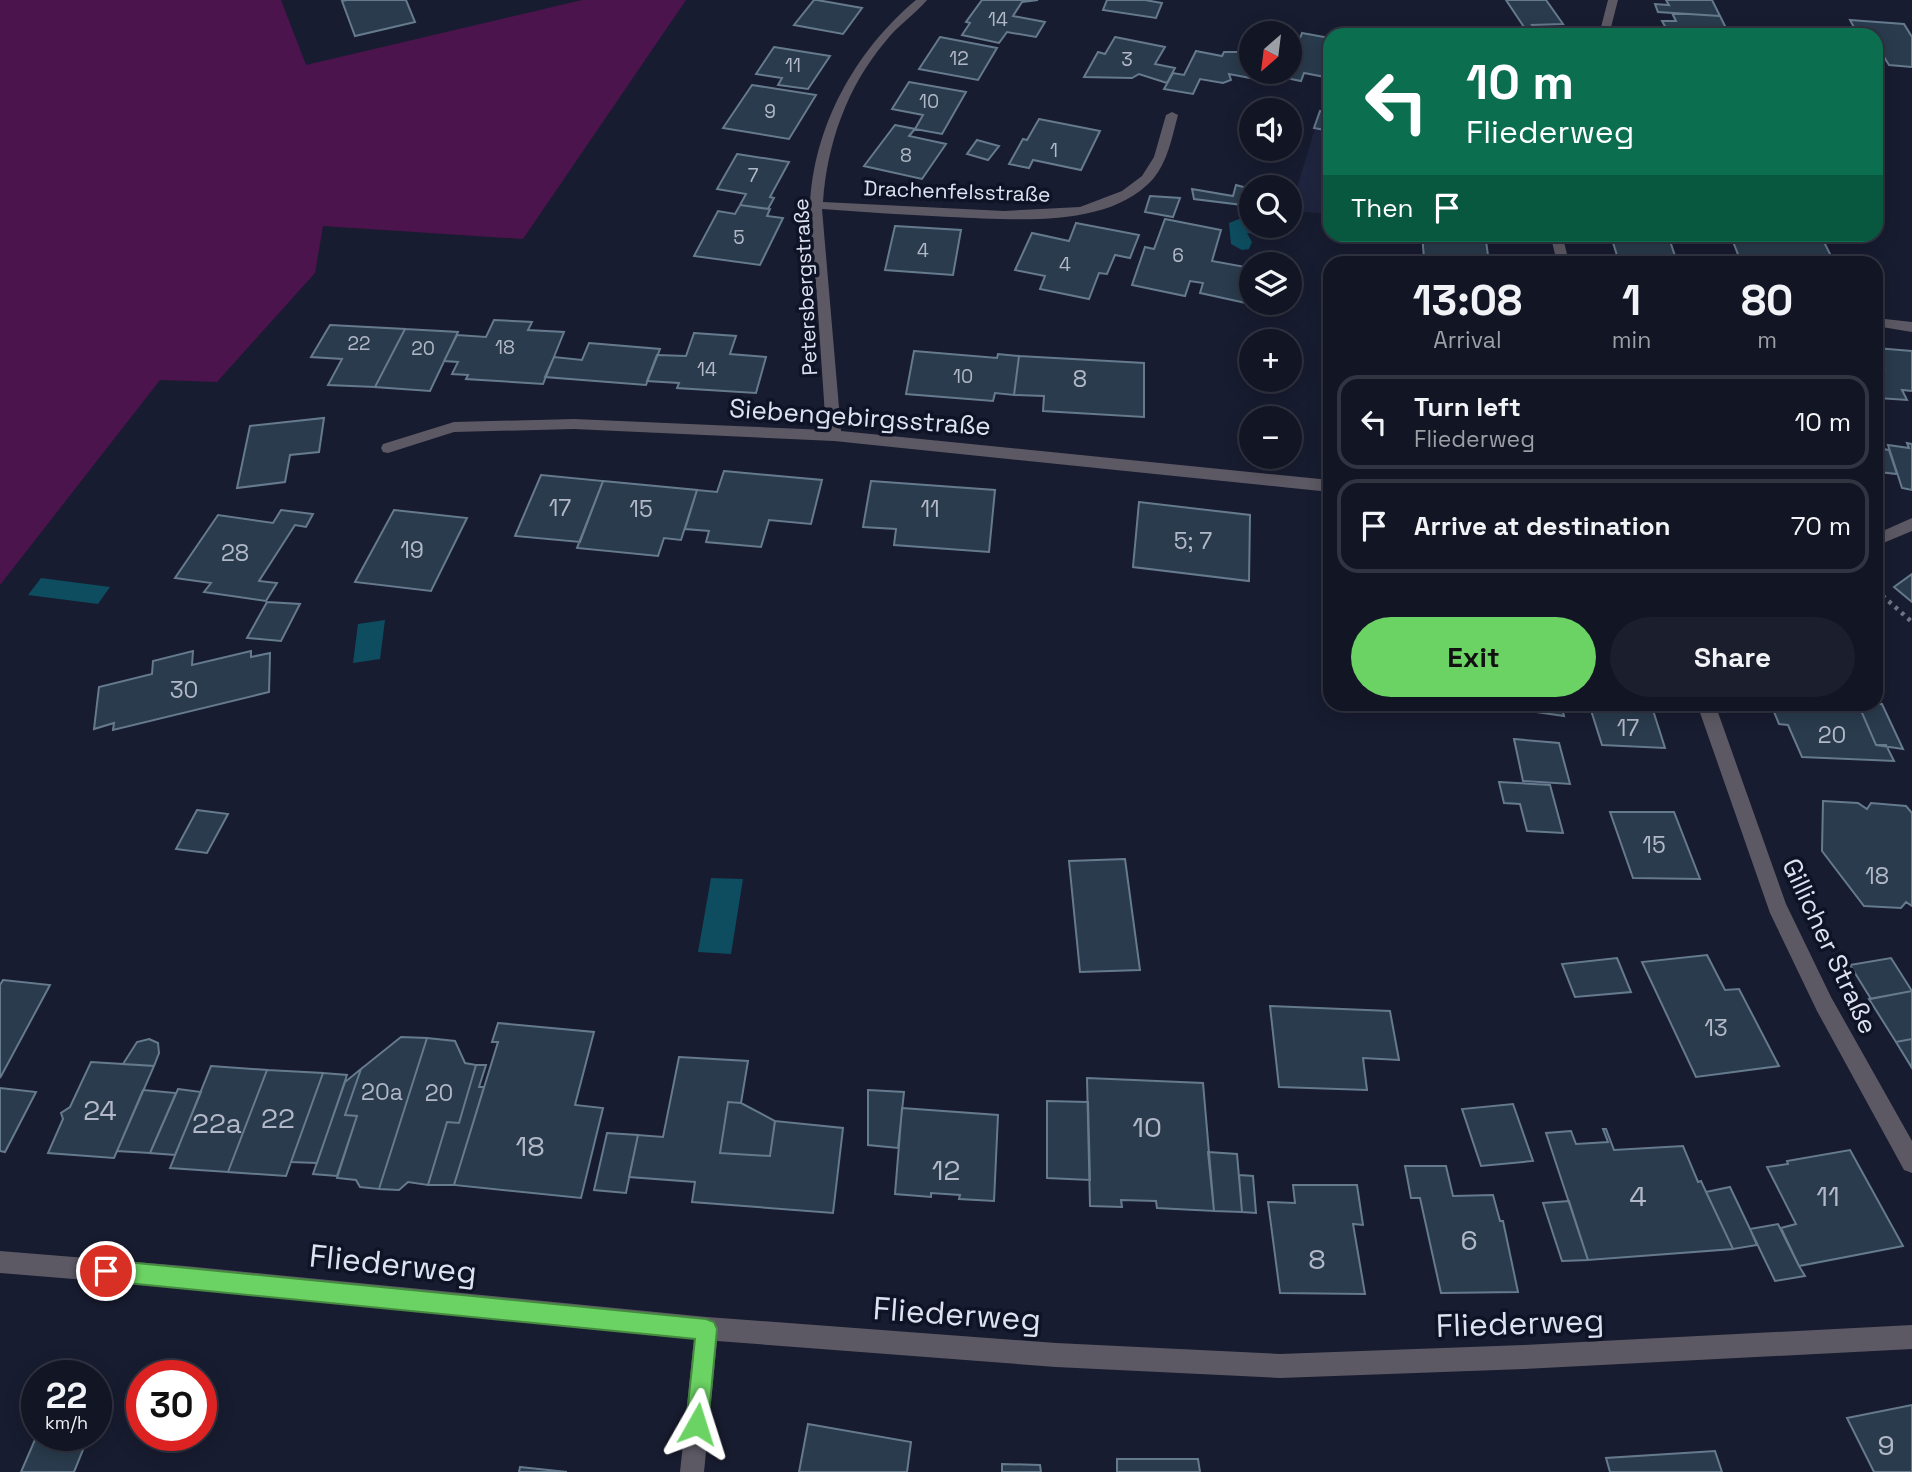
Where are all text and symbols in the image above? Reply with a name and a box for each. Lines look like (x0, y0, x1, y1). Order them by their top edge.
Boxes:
house number: 14 (988, 7, 1008, 32)
north arrow (1239, 21, 1302, 84)
map controls (1239, 21, 1302, 469)
house number: 12 (949, 46, 969, 71)
house number: 3 (1121, 47, 1133, 72)
text: 10 m (1466, 51, 1574, 113)
house number: 11 (785, 53, 801, 78)
icon: left (1351, 56, 1442, 147)
house number: 10 (919, 89, 939, 114)
button: sound (1239, 98, 1302, 161)
house number: 9 (764, 99, 776, 124)
text: Fliederweg (1466, 112, 1634, 152)
house number: 1 (1050, 138, 1058, 163)
house number: 8 (900, 143, 912, 168)
house number: 7 (748, 163, 759, 188)
street label: Drachenfelsstraße (863, 174, 1051, 208)
button: search (1239, 175, 1302, 238)
icon: arrive (1428, 189, 1466, 227)
text: Then (1351, 191, 1414, 225)
street label: Petersbergstraße (787, 198, 823, 376)
house number: 5 (733, 225, 745, 250)
house number: 4 (917, 238, 929, 263)
house number: 6 (1172, 243, 1184, 268)
house number: 4 (1059, 252, 1071, 277)
button: layers (1239, 252, 1302, 315)
text: 13:08 (1413, 274, 1522, 327)
text: 1 (1622, 274, 1641, 327)
text: 80 (1741, 274, 1793, 327)
text: Arrival (1433, 325, 1502, 355)
text: min (1612, 325, 1651, 355)
text: m (1757, 325, 1777, 355)
button: + (1239, 329, 1302, 392)
house number: 22 (348, 331, 370, 356)
house number: 18 (495, 335, 515, 360)
house number: 20 (411, 336, 435, 361)
house number: 14 (697, 357, 717, 382)
house number: 10 (953, 364, 973, 389)
house number: 8 (1073, 364, 1087, 394)
text: Turn left (1414, 390, 1521, 424)
street label: Siebengebirgsstraße (728, 391, 992, 443)
icon: left (1355, 403, 1393, 441)
text: 10 m (1794, 405, 1851, 439)
button: − (1239, 406, 1302, 469)
text: Fliederweg (1414, 424, 1535, 454)
house number: 17 (549, 493, 571, 523)
house number: 15 (629, 494, 653, 524)
house number: 11 (920, 494, 940, 524)
icon: arrive (1355, 507, 1393, 545)
text: Arrive at destination (1414, 509, 1671, 543)
text: 70 m (1791, 509, 1851, 543)
house number: 5; 7 (1174, 526, 1212, 556)
house number: 19 (400, 535, 424, 565)
house number: 28 (221, 538, 249, 568)
button: Exit (1351, 617, 1596, 697)
button: Share (1610, 617, 1855, 697)
house number: 30 (170, 675, 198, 705)
house number: 17 (1617, 713, 1639, 743)
house number: 20 (1818, 720, 1846, 750)
house number: 15 (1642, 830, 1666, 860)
street label: Gillicher Straße (1774, 853, 1886, 1039)
house number: 18 (1865, 861, 1889, 891)
house number: 13 (1704, 1013, 1728, 1043)
house number: 20a (361, 1077, 403, 1107)
house number: 20 (425, 1078, 453, 1108)
house number: 24 (83, 1092, 117, 1128)
house number: 22 (261, 1100, 295, 1136)
house number: 22a (192, 1105, 242, 1141)
house number: 10 (1132, 1109, 1162, 1145)
house number: 18 (515, 1128, 545, 1164)
house number: 12 (932, 1152, 960, 1188)
house number: 4 (1629, 1178, 1647, 1214)
house number: 11 (1816, 1178, 1840, 1214)
house number: 6 (1460, 1222, 1478, 1258)
street label: Fliederweg (307, 1235, 479, 1293)
pin (76, 1241, 136, 1301)
house number: 8 (1308, 1241, 1326, 1277)
icon: arrive (87, 1252, 125, 1290)
street label: Fliederweg (872, 1288, 1042, 1340)
street label: Fliederweg (1435, 1300, 1605, 1346)
speed limit sign: 30 (126, 1360, 217, 1451)
text: 22 (46, 1374, 87, 1418)
position arrow (660, 1387, 734, 1461)
text: km/h (45, 1411, 88, 1434)
house number: 9 (1877, 1427, 1895, 1463)

